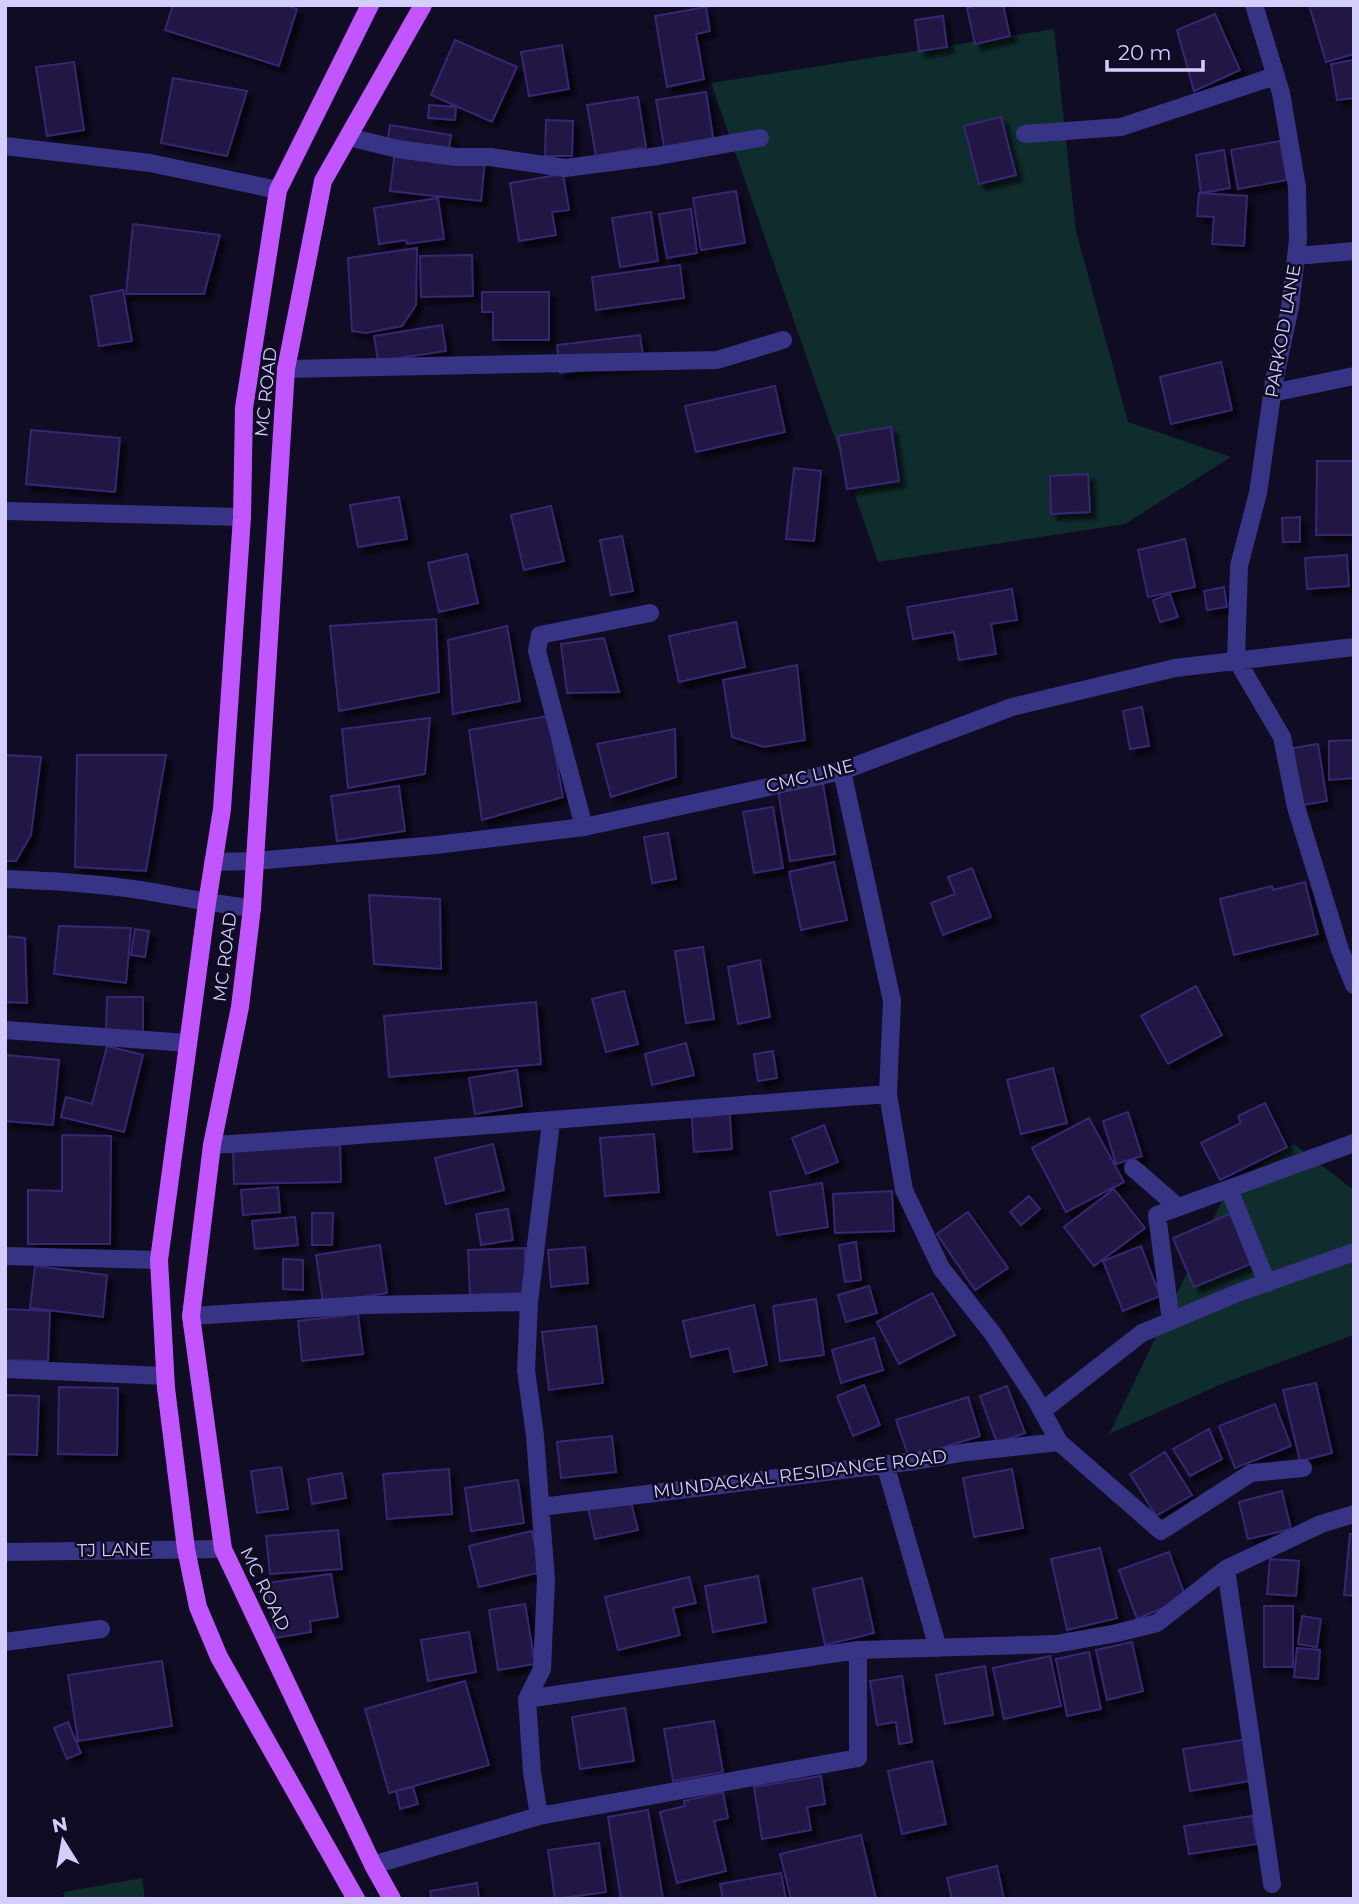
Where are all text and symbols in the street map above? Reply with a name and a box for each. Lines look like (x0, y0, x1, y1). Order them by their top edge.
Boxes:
scale bar (1107, 28, 1203, 72)
text: 20 m (1118, 40, 1172, 65)
street label: PARKOD LANE (1260, 263, 1306, 399)
street label: MC ROAD (250, 346, 282, 438)
street label: CMC LINE (764, 754, 856, 798)
street label: MC ROAD (209, 911, 241, 1003)
street label: MUNDACKAL RESIDANCE ROAD (652, 1445, 948, 1503)
street label: TJ LANE (77, 1538, 151, 1562)
street label: MC ROAD (235, 1544, 295, 1634)
north arrow (28, 1806, 98, 1876)
text: N (50, 1812, 70, 1838)

